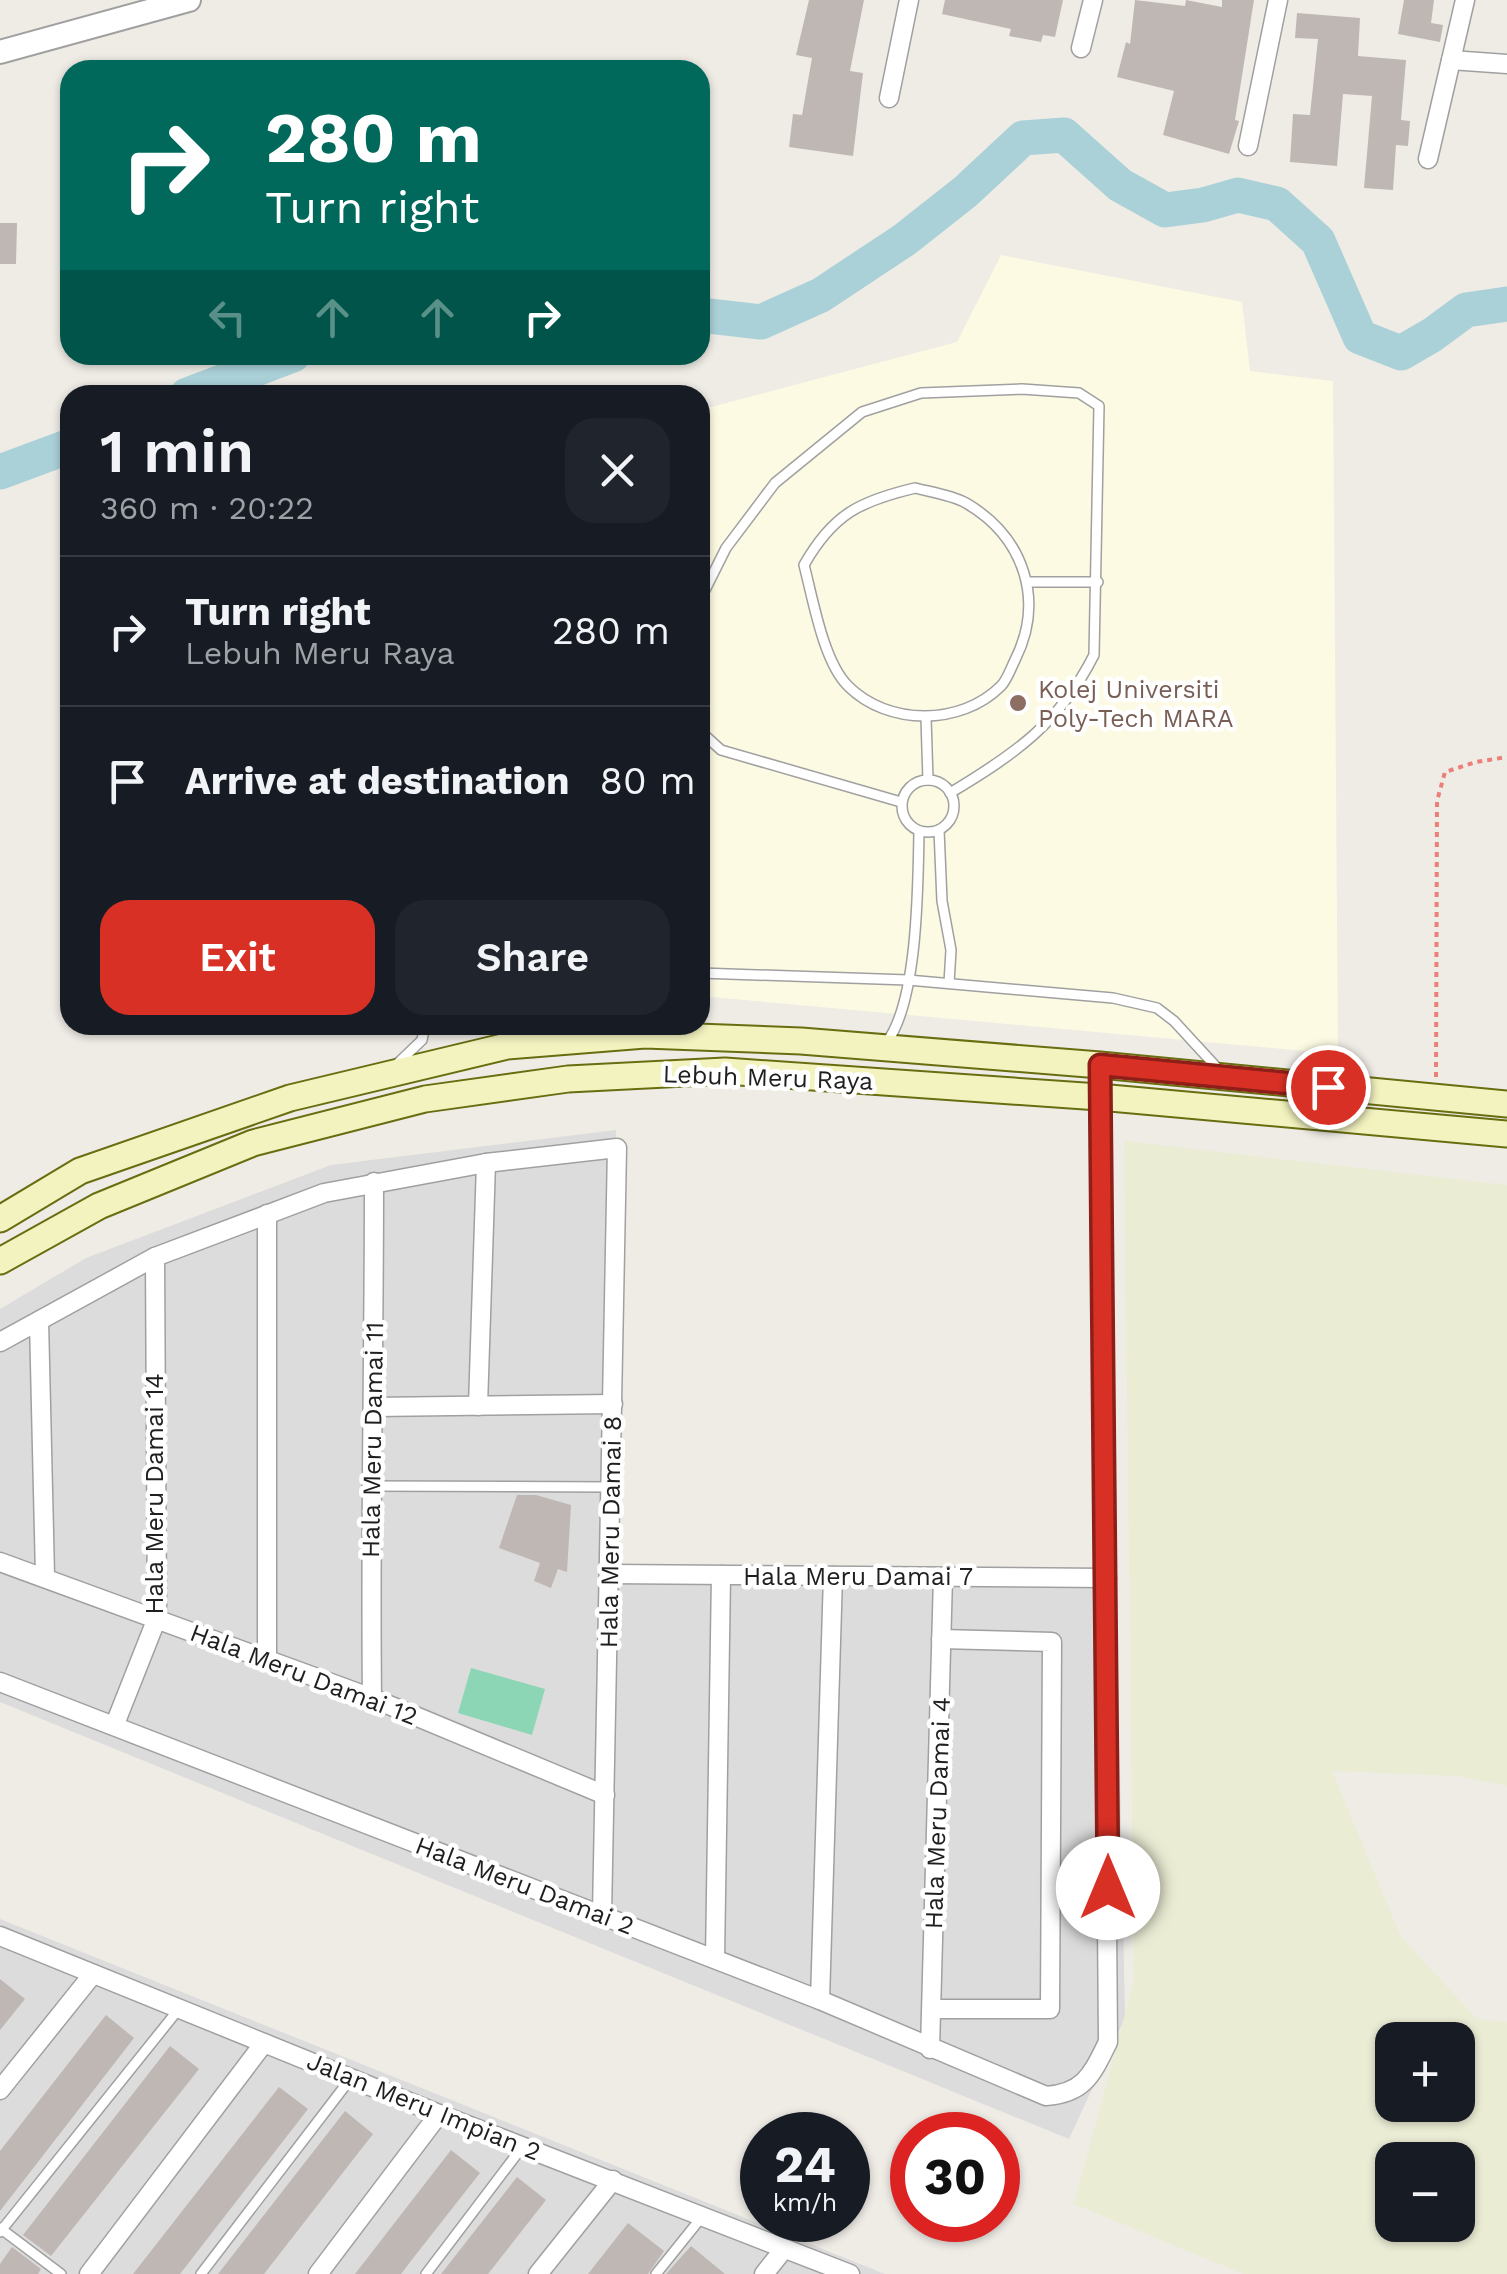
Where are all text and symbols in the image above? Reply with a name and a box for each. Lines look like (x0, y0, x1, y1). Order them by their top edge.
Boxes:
text: 280 m (265, 97, 482, 179)
icon: right (100, 100, 230, 230)
text: Turn right (265, 181, 479, 234)
icon: left (200, 290, 255, 345)
icon: ahead (305, 290, 360, 345)
icon: ahead (410, 290, 465, 345)
icon: right (515, 290, 570, 345)
text: 1 min (100, 416, 254, 487)
button: close (565, 418, 670, 523)
text: 360 m · 20:22 (100, 489, 314, 527)
text: Turn right (185, 590, 371, 634)
icon: right (100, 604, 155, 659)
text: 280 m (552, 609, 670, 653)
text: Lebuh Meru Raya (185, 634, 455, 672)
place label: Kolej Universiti Poly-Tech MARA (1038, 675, 1234, 733)
marker: Kolej Universiti Poly-Tech MARA (1007, 692, 1029, 714)
icon: arrive (100, 754, 155, 809)
text: Arrive at destination (185, 759, 570, 803)
text: 80 m (600, 759, 696, 803)
button: Exit (100, 900, 375, 1015)
button: Share (395, 900, 670, 1015)
pin (1286, 1045, 1371, 1130)
street label: Lebuh Meru Raya (662, 1059, 874, 1096)
icon: arrive (1301, 1060, 1356, 1115)
street label: Hala Meru Damai 11 (356, 1322, 389, 1558)
street label: Hala Meru Damai 14 (140, 1373, 169, 1615)
street label: Hala Meru Damai 8 (594, 1415, 627, 1649)
street label: Hala Meru Damai 7 (743, 1562, 973, 1591)
street label: Hala Meru Damai 12 (186, 1618, 422, 1731)
street label: Hala Meru Damai 4 (919, 1696, 956, 1930)
street label: Hala Meru Damai 2 (411, 1830, 638, 1941)
position arrow (1056, 1836, 1160, 1940)
map controls (1375, 2022, 1475, 2242)
button: + (1375, 2022, 1475, 2122)
street label: Jalan Meru Impian 2 (303, 2046, 545, 2167)
speed limit sign: 30 (890, 2112, 1020, 2242)
text: 24 (774, 2135, 836, 2194)
button: − (1375, 2142, 1475, 2242)
text: km/h (773, 2188, 837, 2217)

